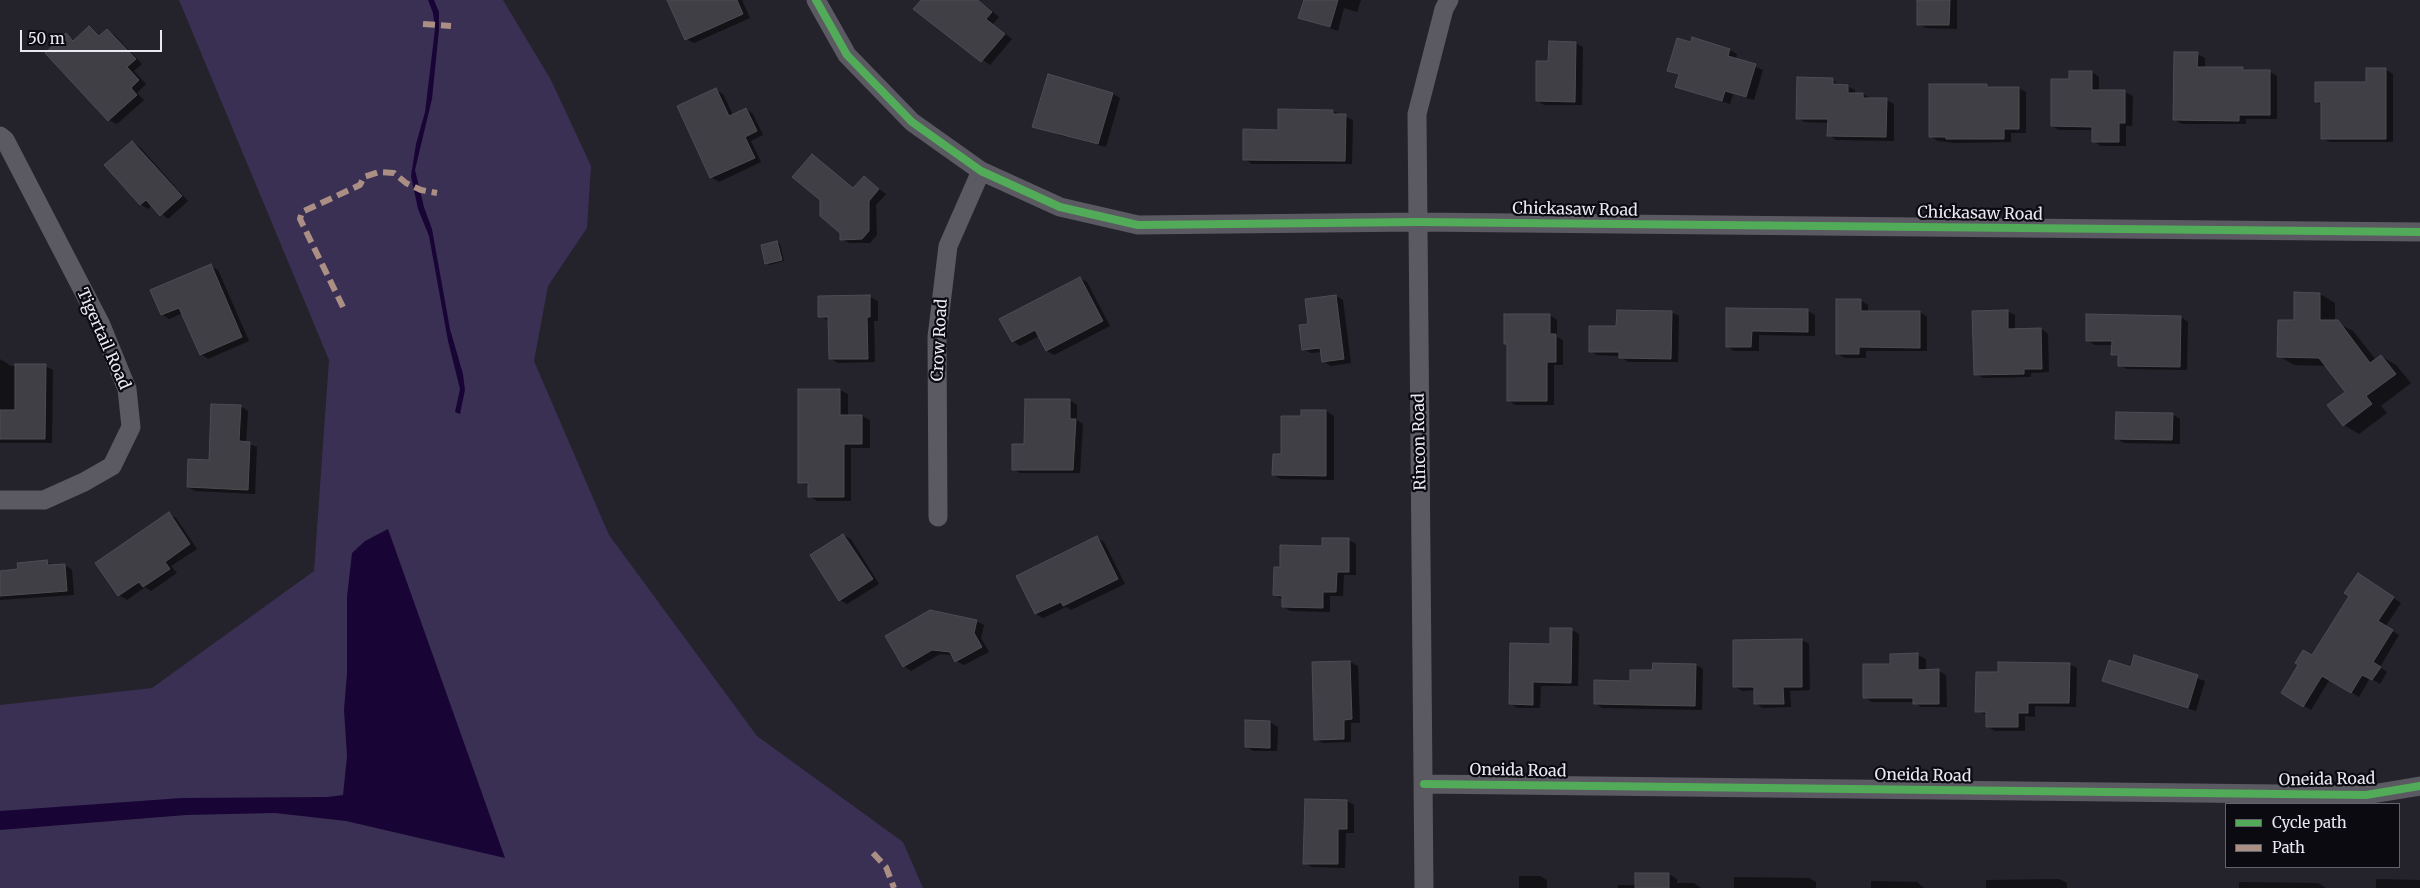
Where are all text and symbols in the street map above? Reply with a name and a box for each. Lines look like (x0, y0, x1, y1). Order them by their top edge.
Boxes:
scale bar (22, 20, 165, 52)
text: 50 m (28, 29, 65, 48)
street label: Chickasaw Road (1512, 199, 1638, 221)
street label: Chickasaw Road (1917, 203, 2043, 225)
street label: Tigertail Road (72, 285, 134, 393)
street label: Crow Road (928, 298, 952, 382)
street label: Rincon Road (1410, 393, 1430, 491)
street label: Oneida Road (1469, 761, 1567, 781)
street label: Oneida Road (1874, 766, 1972, 786)
street label: Oneida Road (2278, 770, 2376, 790)
legend (2225, 803, 2400, 868)
text: Cycle path (2272, 813, 2347, 832)
text: Path (2272, 838, 2305, 857)

